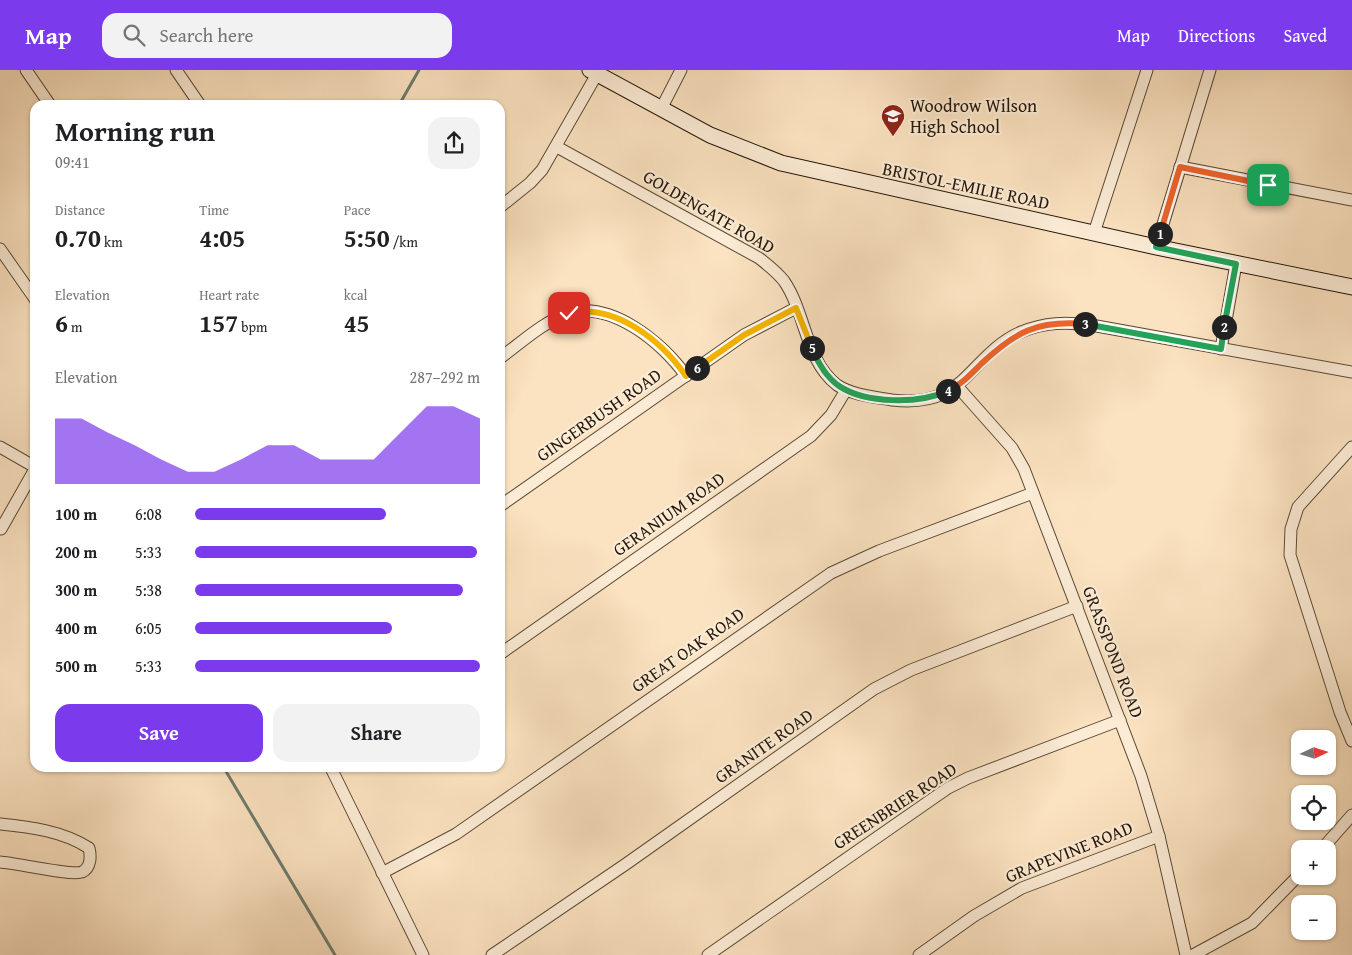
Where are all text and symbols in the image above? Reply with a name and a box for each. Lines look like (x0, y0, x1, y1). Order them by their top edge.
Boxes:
search box (102, 13, 452, 58)
text: Map (25, 18, 72, 53)
icon: search (120, 21, 148, 49)
text: Search here (160, 21, 253, 49)
text: Map (1117, 22, 1150, 49)
text: Directions (1178, 22, 1255, 49)
text: Saved (1283, 22, 1327, 49)
place label: Woodrow Wilson High School (910, 92, 1037, 140)
school or university icon: Woodrow Wilson High School (880, 103, 906, 137)
text: Morning run (55, 110, 215, 151)
button: share (428, 117, 480, 169)
text: 09:41 (55, 150, 90, 174)
street label: BRISTOL-EMILIE ROAD (880, 155, 1052, 216)
street label: GOLDENGATE ROAD (638, 163, 780, 260)
pin (1247, 164, 1289, 206)
icon: arrive (1254, 171, 1282, 199)
text: Distance (55, 200, 105, 220)
text: Time (199, 200, 229, 220)
text: Pace (344, 200, 371, 220)
text: 0.70 (55, 220, 101, 256)
text: 4:05 (199, 220, 245, 256)
text: 5:50 (344, 220, 390, 256)
pin: 1 (1148, 222, 1172, 246)
text: 1 (1157, 224, 1164, 244)
text: km (101, 232, 123, 252)
text: /km (390, 232, 418, 252)
text: Elevation (55, 285, 110, 305)
text: Heart rate (199, 285, 259, 305)
text: kcal (344, 285, 368, 305)
pin (548, 292, 590, 334)
icon: check (555, 299, 583, 327)
text: 6 (55, 305, 68, 341)
text: 157 (199, 305, 238, 341)
text: 45 (344, 305, 370, 341)
pin: 3 (1072, 312, 1098, 336)
text: 3 (1082, 314, 1089, 334)
pin: 2 (1212, 314, 1236, 340)
text: m (68, 317, 82, 337)
text: bpm (238, 317, 268, 337)
text: 2 (1221, 317, 1228, 337)
pin: 5 (800, 336, 824, 360)
text: 5 (809, 338, 816, 358)
pin: 6 (684, 356, 710, 380)
text: 6 (694, 358, 701, 378)
street label: GINGERBUSH ROAD (531, 361, 667, 468)
text: Elevation (55, 365, 118, 389)
text: 287–292 m (410, 365, 480, 389)
pin: 4 (936, 378, 960, 404)
text: 4 (945, 381, 952, 401)
street label: GERANIUM ROAD (607, 465, 730, 562)
text: 100 m (55, 502, 97, 526)
text: 6:08 (135, 502, 162, 526)
text: 200 m (55, 540, 97, 564)
text: 5:33 (135, 540, 162, 564)
text: 300 m (55, 578, 97, 602)
text: 5:38 (135, 578, 162, 602)
street label: GRASSPOND ROAD (1076, 582, 1151, 722)
street label: GREAT OAK ROAD (626, 600, 750, 699)
text: 400 m (55, 616, 97, 640)
text: 6:05 (135, 616, 162, 640)
text: 500 m (55, 654, 97, 678)
text: 5:33 (135, 654, 162, 678)
street label: GRANITE ROAD (709, 702, 819, 790)
button: Save (55, 704, 263, 762)
button: Share (273, 704, 480, 762)
north arrow (1291, 730, 1336, 775)
map controls (1291, 730, 1336, 940)
street label: GREENBRIER ROAD (827, 755, 962, 856)
button: locate (1291, 785, 1336, 830)
street label: GRAPEVINE ROAD (1001, 814, 1137, 889)
button: + (1291, 840, 1336, 885)
button: − (1291, 895, 1336, 940)

